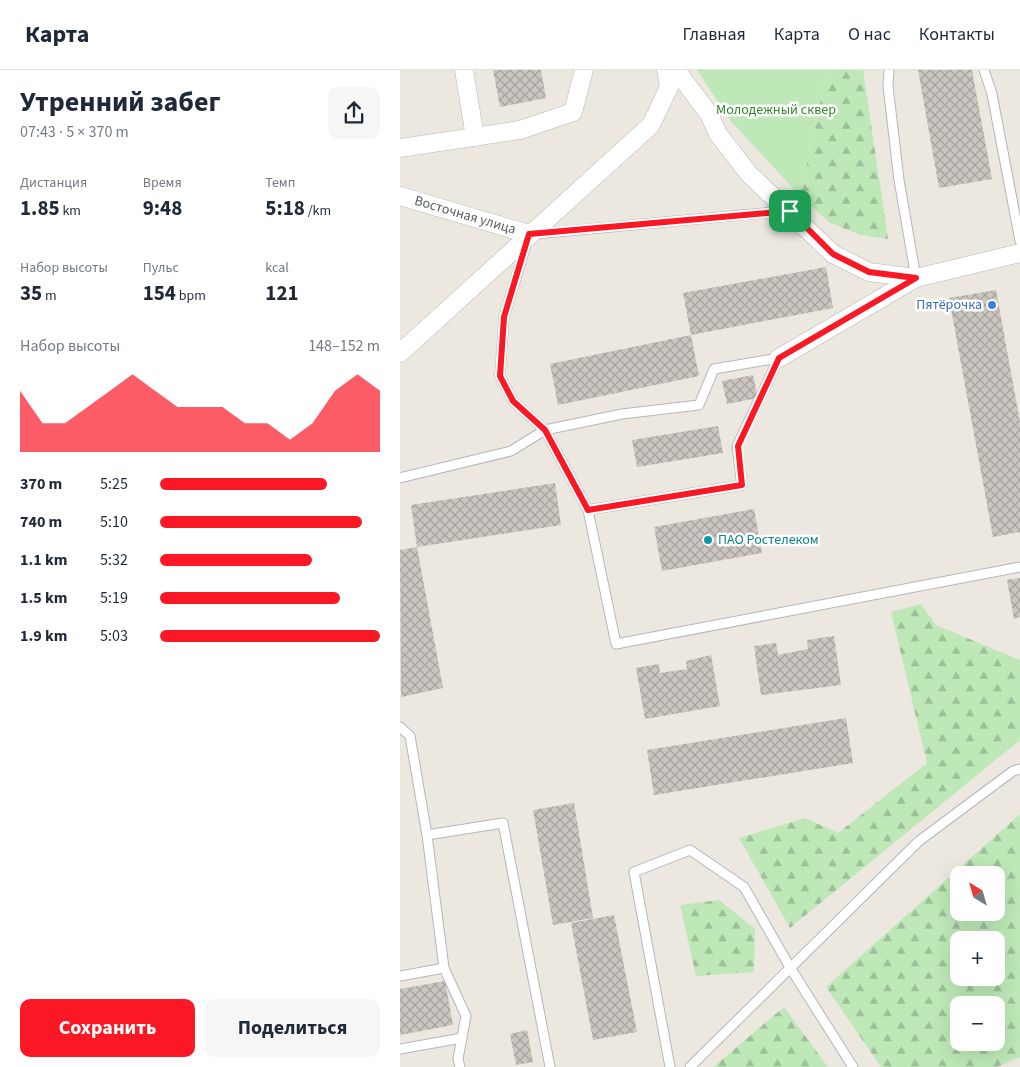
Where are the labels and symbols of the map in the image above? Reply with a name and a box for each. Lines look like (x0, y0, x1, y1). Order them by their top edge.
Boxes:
park label: Молодежный сквер (716, 100, 836, 120)
pin (769, 190, 811, 232)
street label: Восточная улица (412, 191, 518, 240)
place label: Пятёрочка (916, 295, 982, 315)
marker: Пятёрочка (986, 299, 998, 311)
place label: ПАО Ростелеком (718, 530, 819, 550)
marker: ПАО Ростелеком (702, 534, 714, 546)
north arrow (950, 866, 1005, 921)

